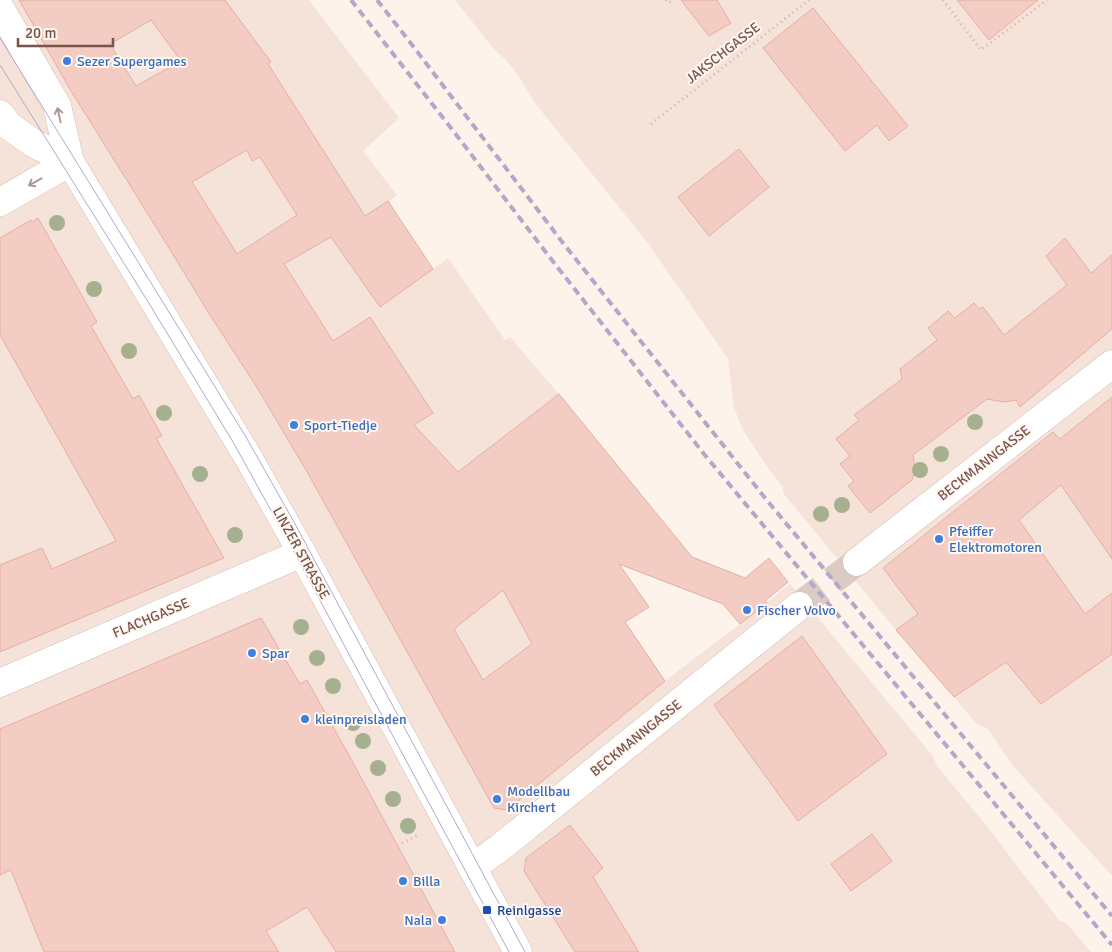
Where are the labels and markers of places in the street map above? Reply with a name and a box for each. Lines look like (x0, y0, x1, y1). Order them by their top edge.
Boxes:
place label: Sezer Supergames (77, 53, 187, 70)
marker: Sezer Supergames (61, 55, 73, 67)
place label: Sport-Tiedje (304, 417, 377, 434)
marker: Sport-Tiedje (288, 419, 300, 431)
place label: Pfeiffer Elektromotoren (949, 523, 1042, 556)
marker: Pfeiffer Elektromotoren (933, 533, 945, 545)
place label: Fischer Volvo (757, 602, 836, 619)
marker: Fischer Volvo (741, 604, 753, 616)
place label: Spar (262, 645, 290, 662)
marker: Spar (246, 647, 258, 659)
place label: kleinpreisladen (315, 711, 407, 728)
marker: kleinpreisladen (299, 713, 311, 725)
place label: Modellbau Kirchert (507, 783, 570, 816)
marker: Modellbau Kirchert (491, 793, 503, 805)
place label: Billa (413, 873, 440, 890)
marker: Billa (397, 875, 409, 887)
place label: Reinlgasse (497, 902, 561, 919)
marker: Reinlgasse (481, 904, 493, 916)
place label: Nala (404, 912, 432, 929)
marker: Nala (436, 914, 448, 926)

